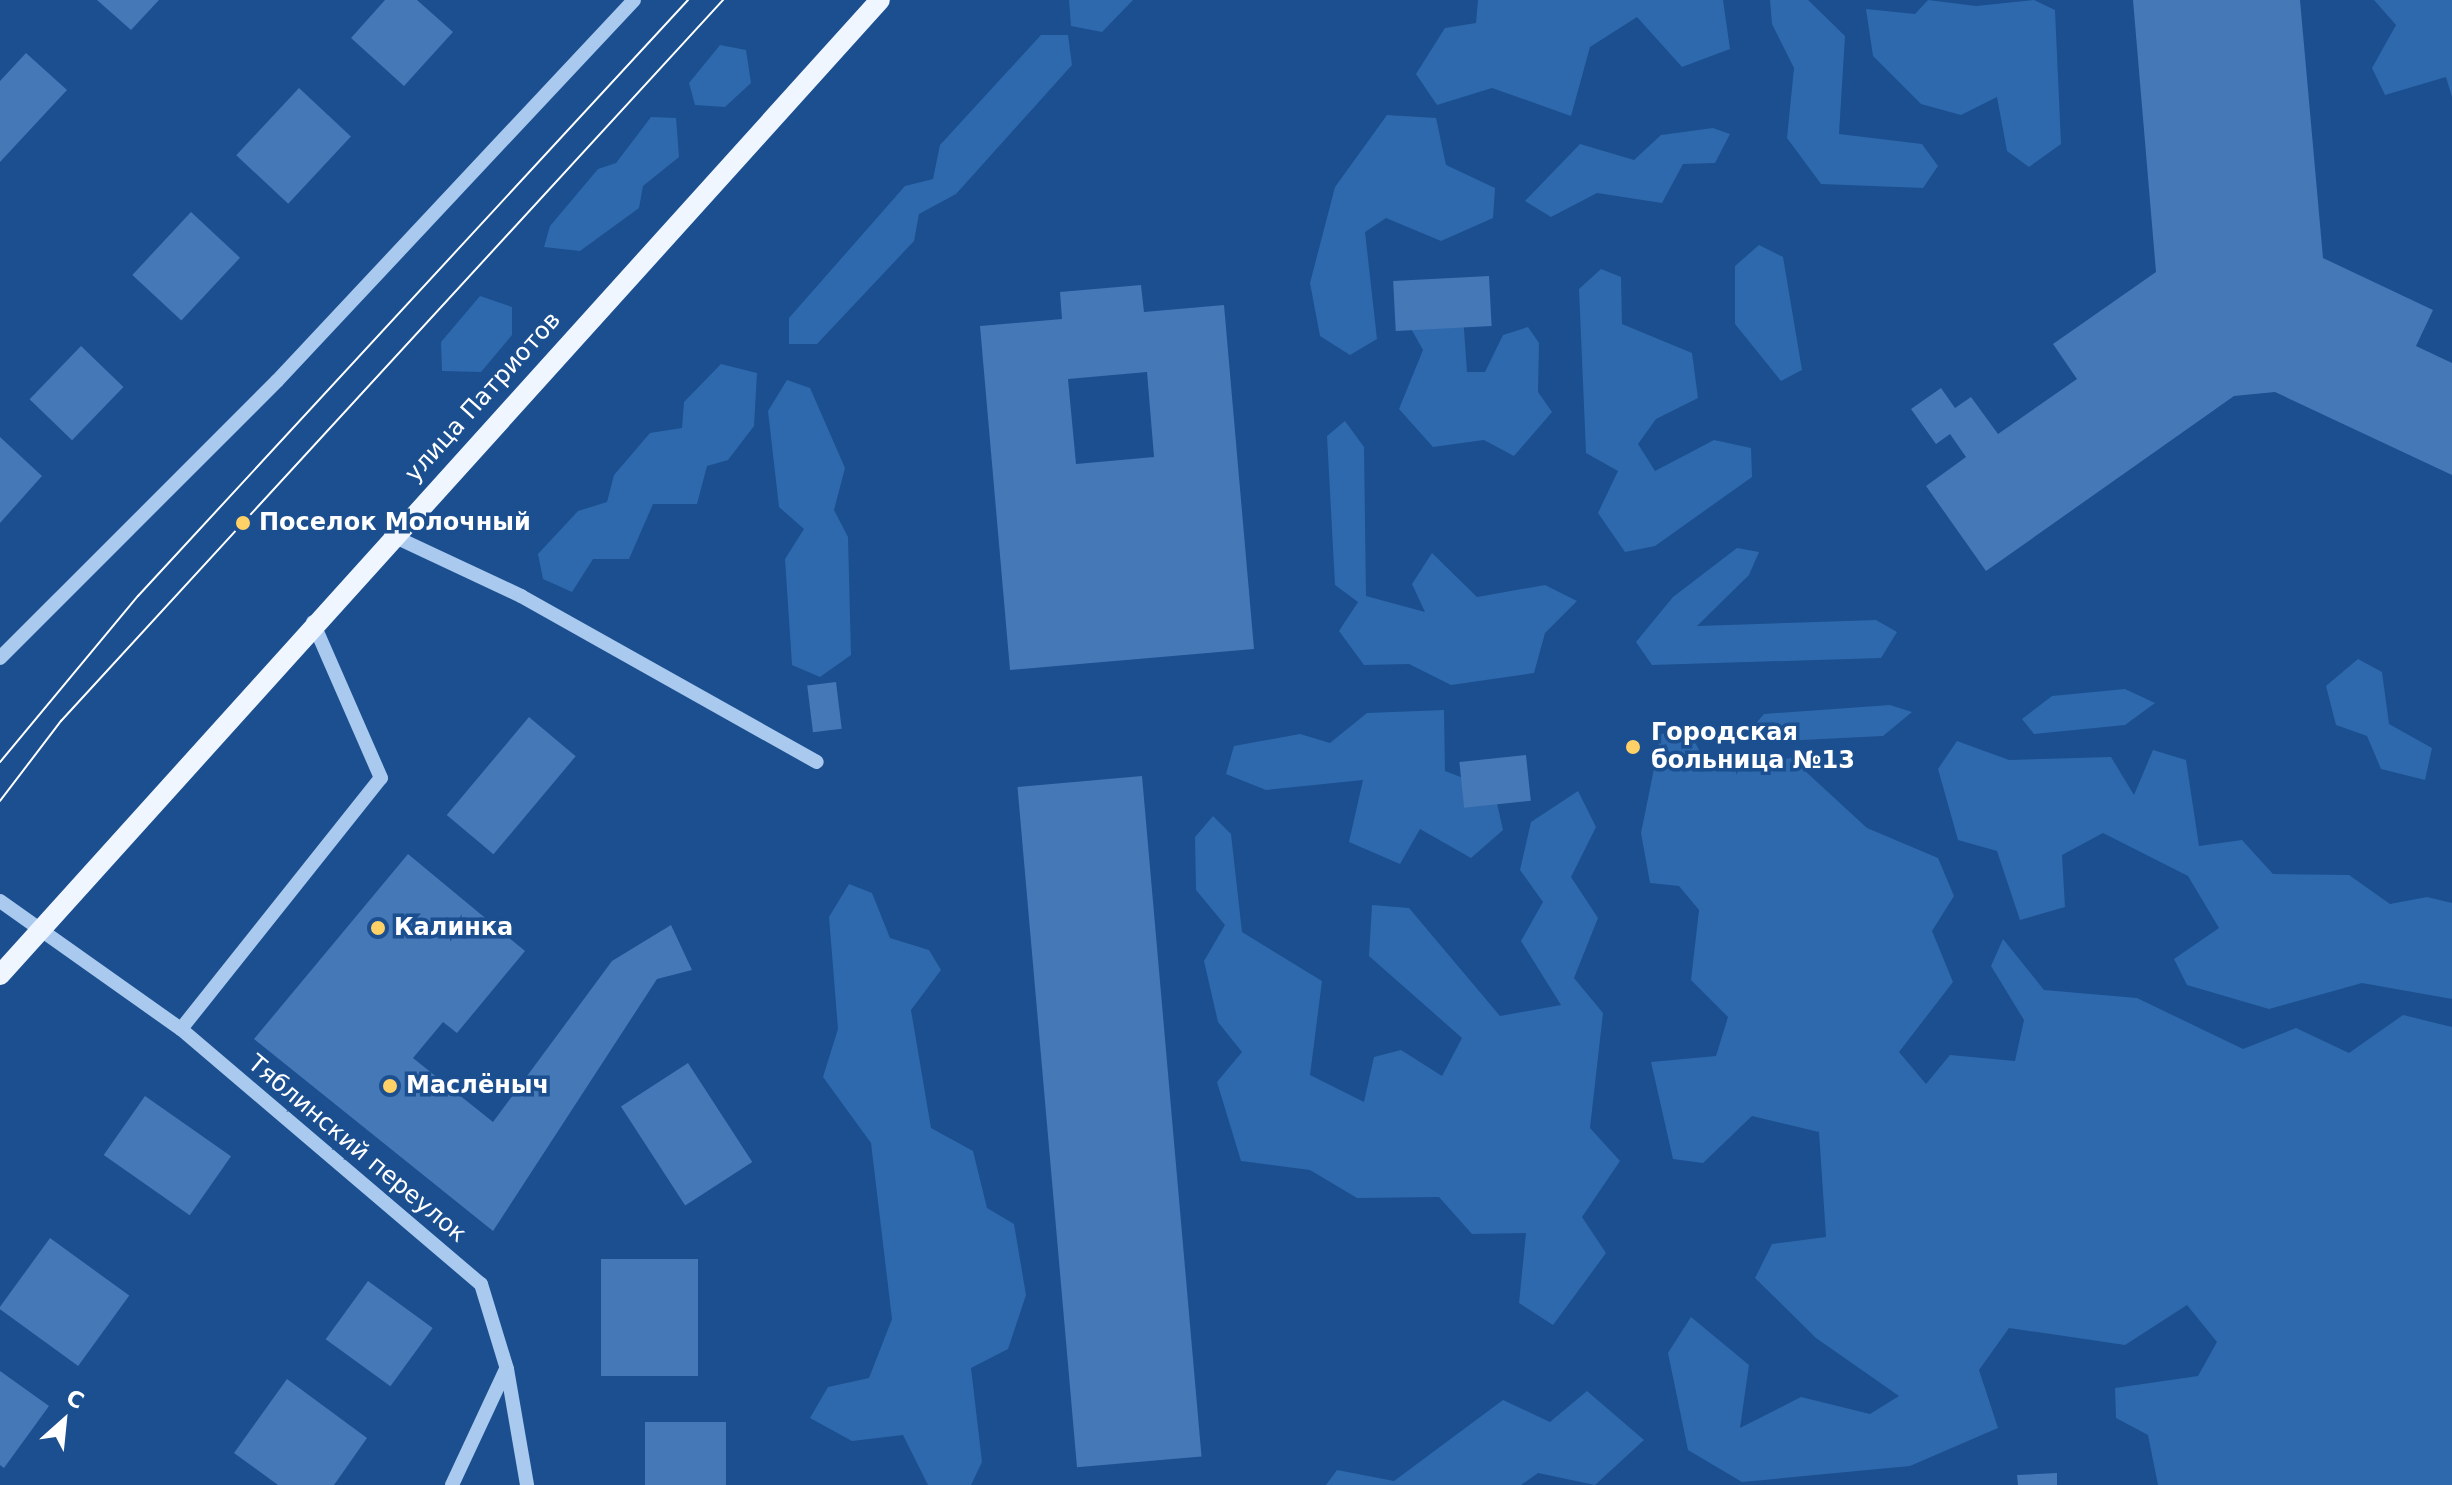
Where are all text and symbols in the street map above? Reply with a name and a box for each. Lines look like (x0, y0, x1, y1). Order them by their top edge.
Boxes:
street label: улица Патриотов (399, 306, 567, 488)
place label: Поселок Молочный (259, 509, 531, 537)
marker: Поселок Молочный (234, 514, 252, 532)
place label: Городская больница №13 (1651, 719, 1855, 775)
marker: Городская больница №13 (1622, 736, 1644, 758)
place label: Калинка (394, 914, 513, 942)
marker: Калинка (369, 919, 387, 937)
street label: Тяблинский переулок (242, 1049, 472, 1249)
place label: Маслёныч (406, 1072, 549, 1100)
marker: Маслёныч (381, 1077, 399, 1095)
north arrow (24, 1381, 104, 1461)
text: С (62, 1384, 88, 1414)

